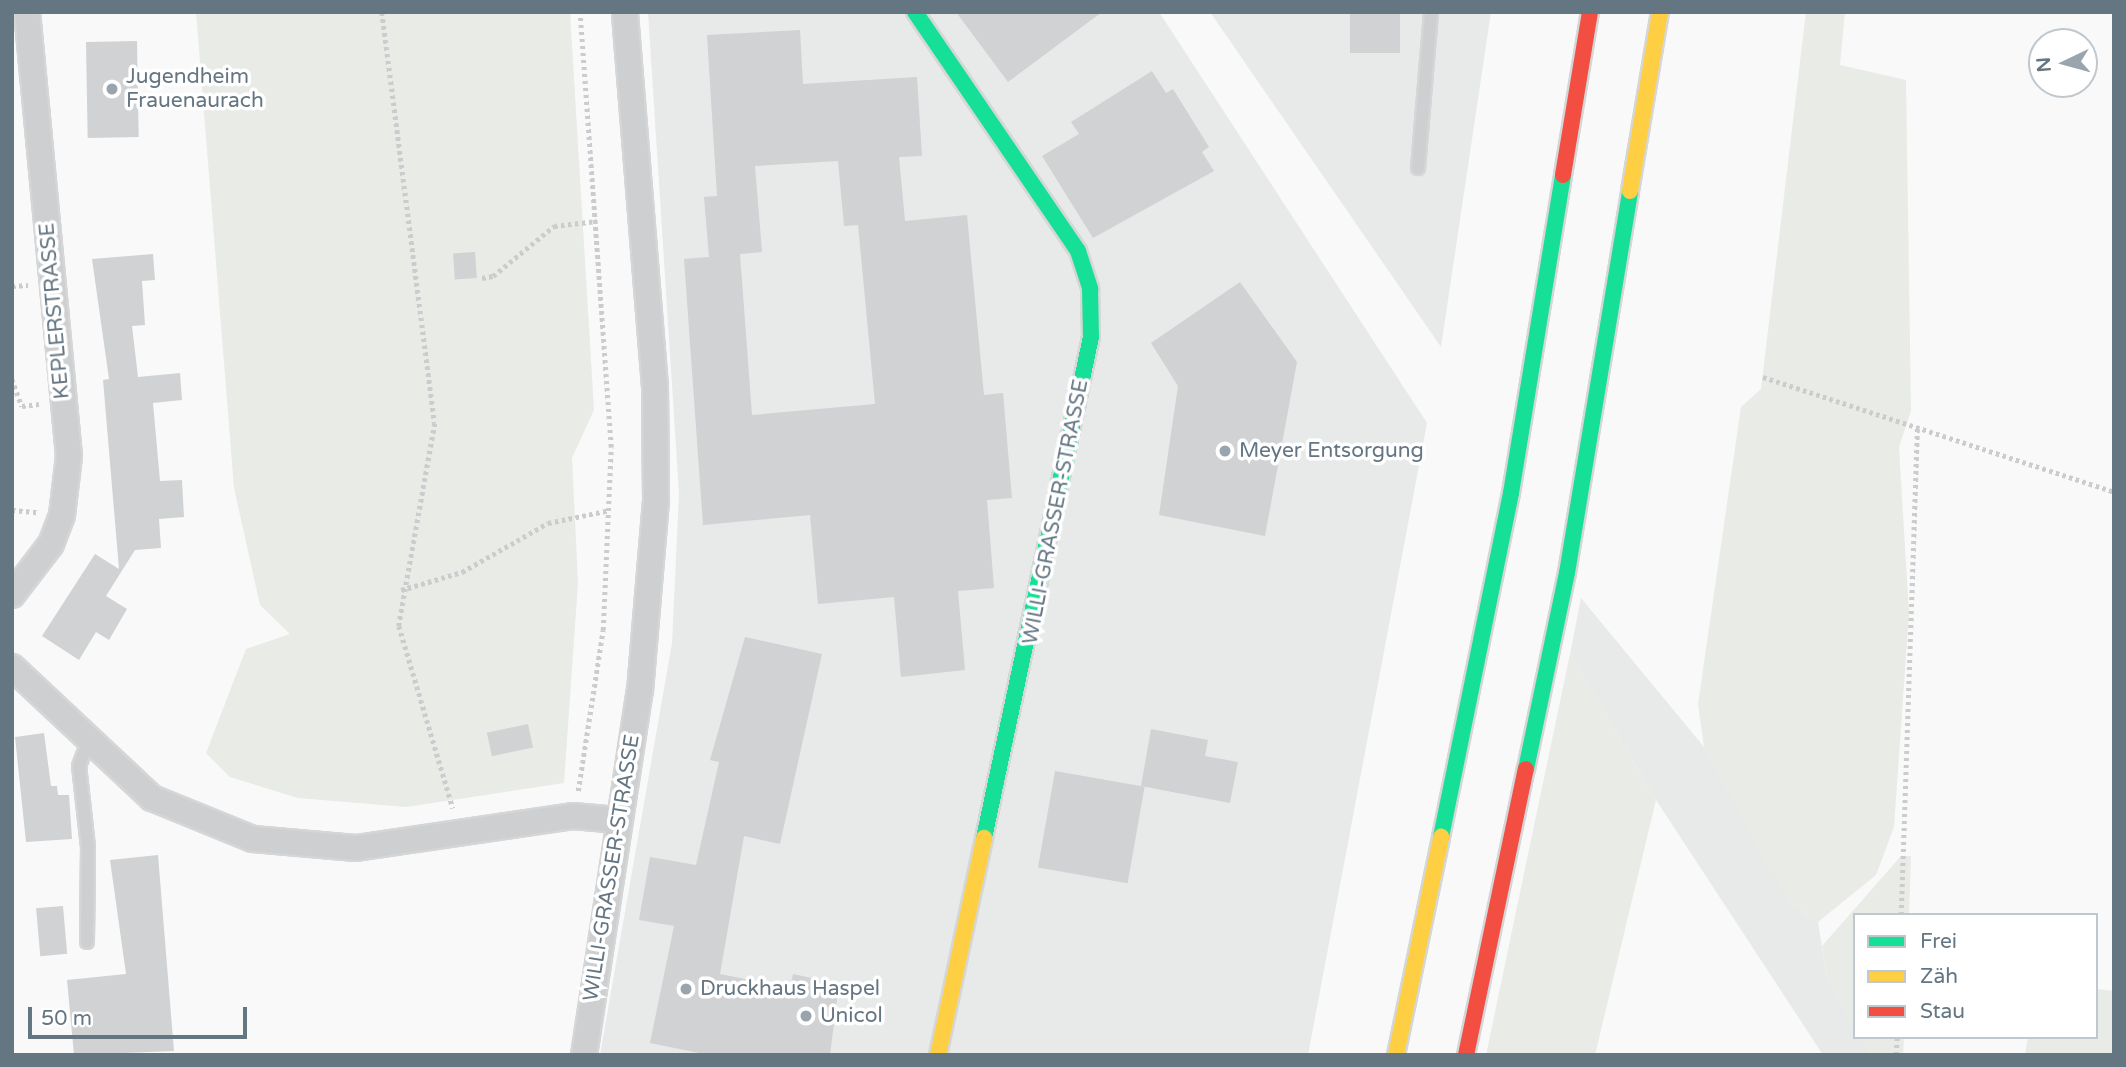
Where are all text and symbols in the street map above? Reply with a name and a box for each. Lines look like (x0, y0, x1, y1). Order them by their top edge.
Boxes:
north arrow (2028, 28, 2098, 98)
text: N (2032, 56, 2056, 73)
place label: Jugendheim Frauenaurach (126, 64, 264, 114)
marker: Jugendheim Frauenaurach (104, 81, 120, 97)
street label: KEPLERSTRASSE (35, 222, 75, 400)
street label: WILLI-GRASSER-STRASSE (1018, 377, 1094, 647)
place label: Meyer Entsorgung (1239, 438, 1424, 464)
marker: Meyer Entsorgung (1217, 443, 1233, 459)
street label: WILLI-GRASSER-STRASSE (578, 733, 646, 1003)
legend (1853, 913, 2098, 1039)
text: Frei (1920, 929, 1957, 954)
text: Zäh (1920, 964, 1958, 989)
place label: Druckhaus Haspel (700, 976, 880, 1002)
marker: Druckhaus Haspel (678, 981, 694, 997)
scale bar (32, 993, 250, 1038)
text: Stau (1920, 999, 1965, 1024)
place label: Unicol (820, 1003, 883, 1029)
text: 50 m (41, 1006, 92, 1031)
marker: Unicol (798, 1008, 814, 1024)

